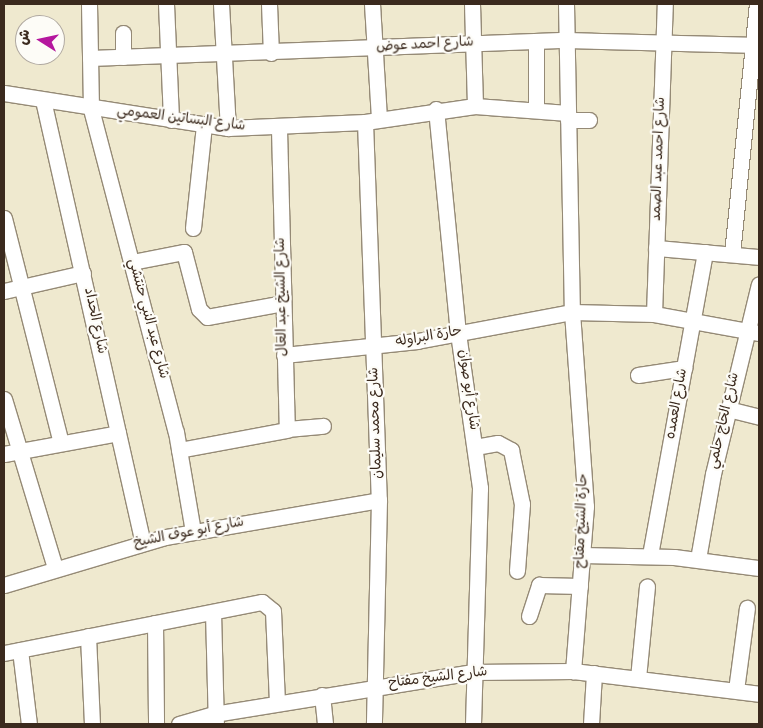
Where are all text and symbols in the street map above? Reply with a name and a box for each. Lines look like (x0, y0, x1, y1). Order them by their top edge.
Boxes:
north arrow (15, 15, 65, 65)
text: ش (16, 28, 35, 47)
street label: شارع احمد عوض (376, 35, 474, 57)
street label: شارع احمد عبد الصمد (649, 97, 671, 221)
street label: شارع البساتين العمومي (116, 104, 246, 136)
street label: شارع الشيخ عبد العال (274, 237, 292, 357)
street label: شارع عبد النبي حنتشي (123, 257, 171, 381)
street label: شارع الحداد (79, 286, 109, 356)
street label: حارة البراوله (394, 324, 464, 352)
street label: شارع أبو صوان (453, 349, 481, 431)
street label: شارع محمد سليمان (367, 367, 387, 479)
street label: شارع العمده (664, 367, 692, 441)
street label: شارع الحاج حلمي (706, 371, 744, 471)
street label: حارة الشيخ مفتاح (573, 473, 593, 569)
street label: شارع أبو عوف الشيخ (132, 515, 246, 553)
street label: شارع الشيخ مفتاح (388, 665, 488, 693)

